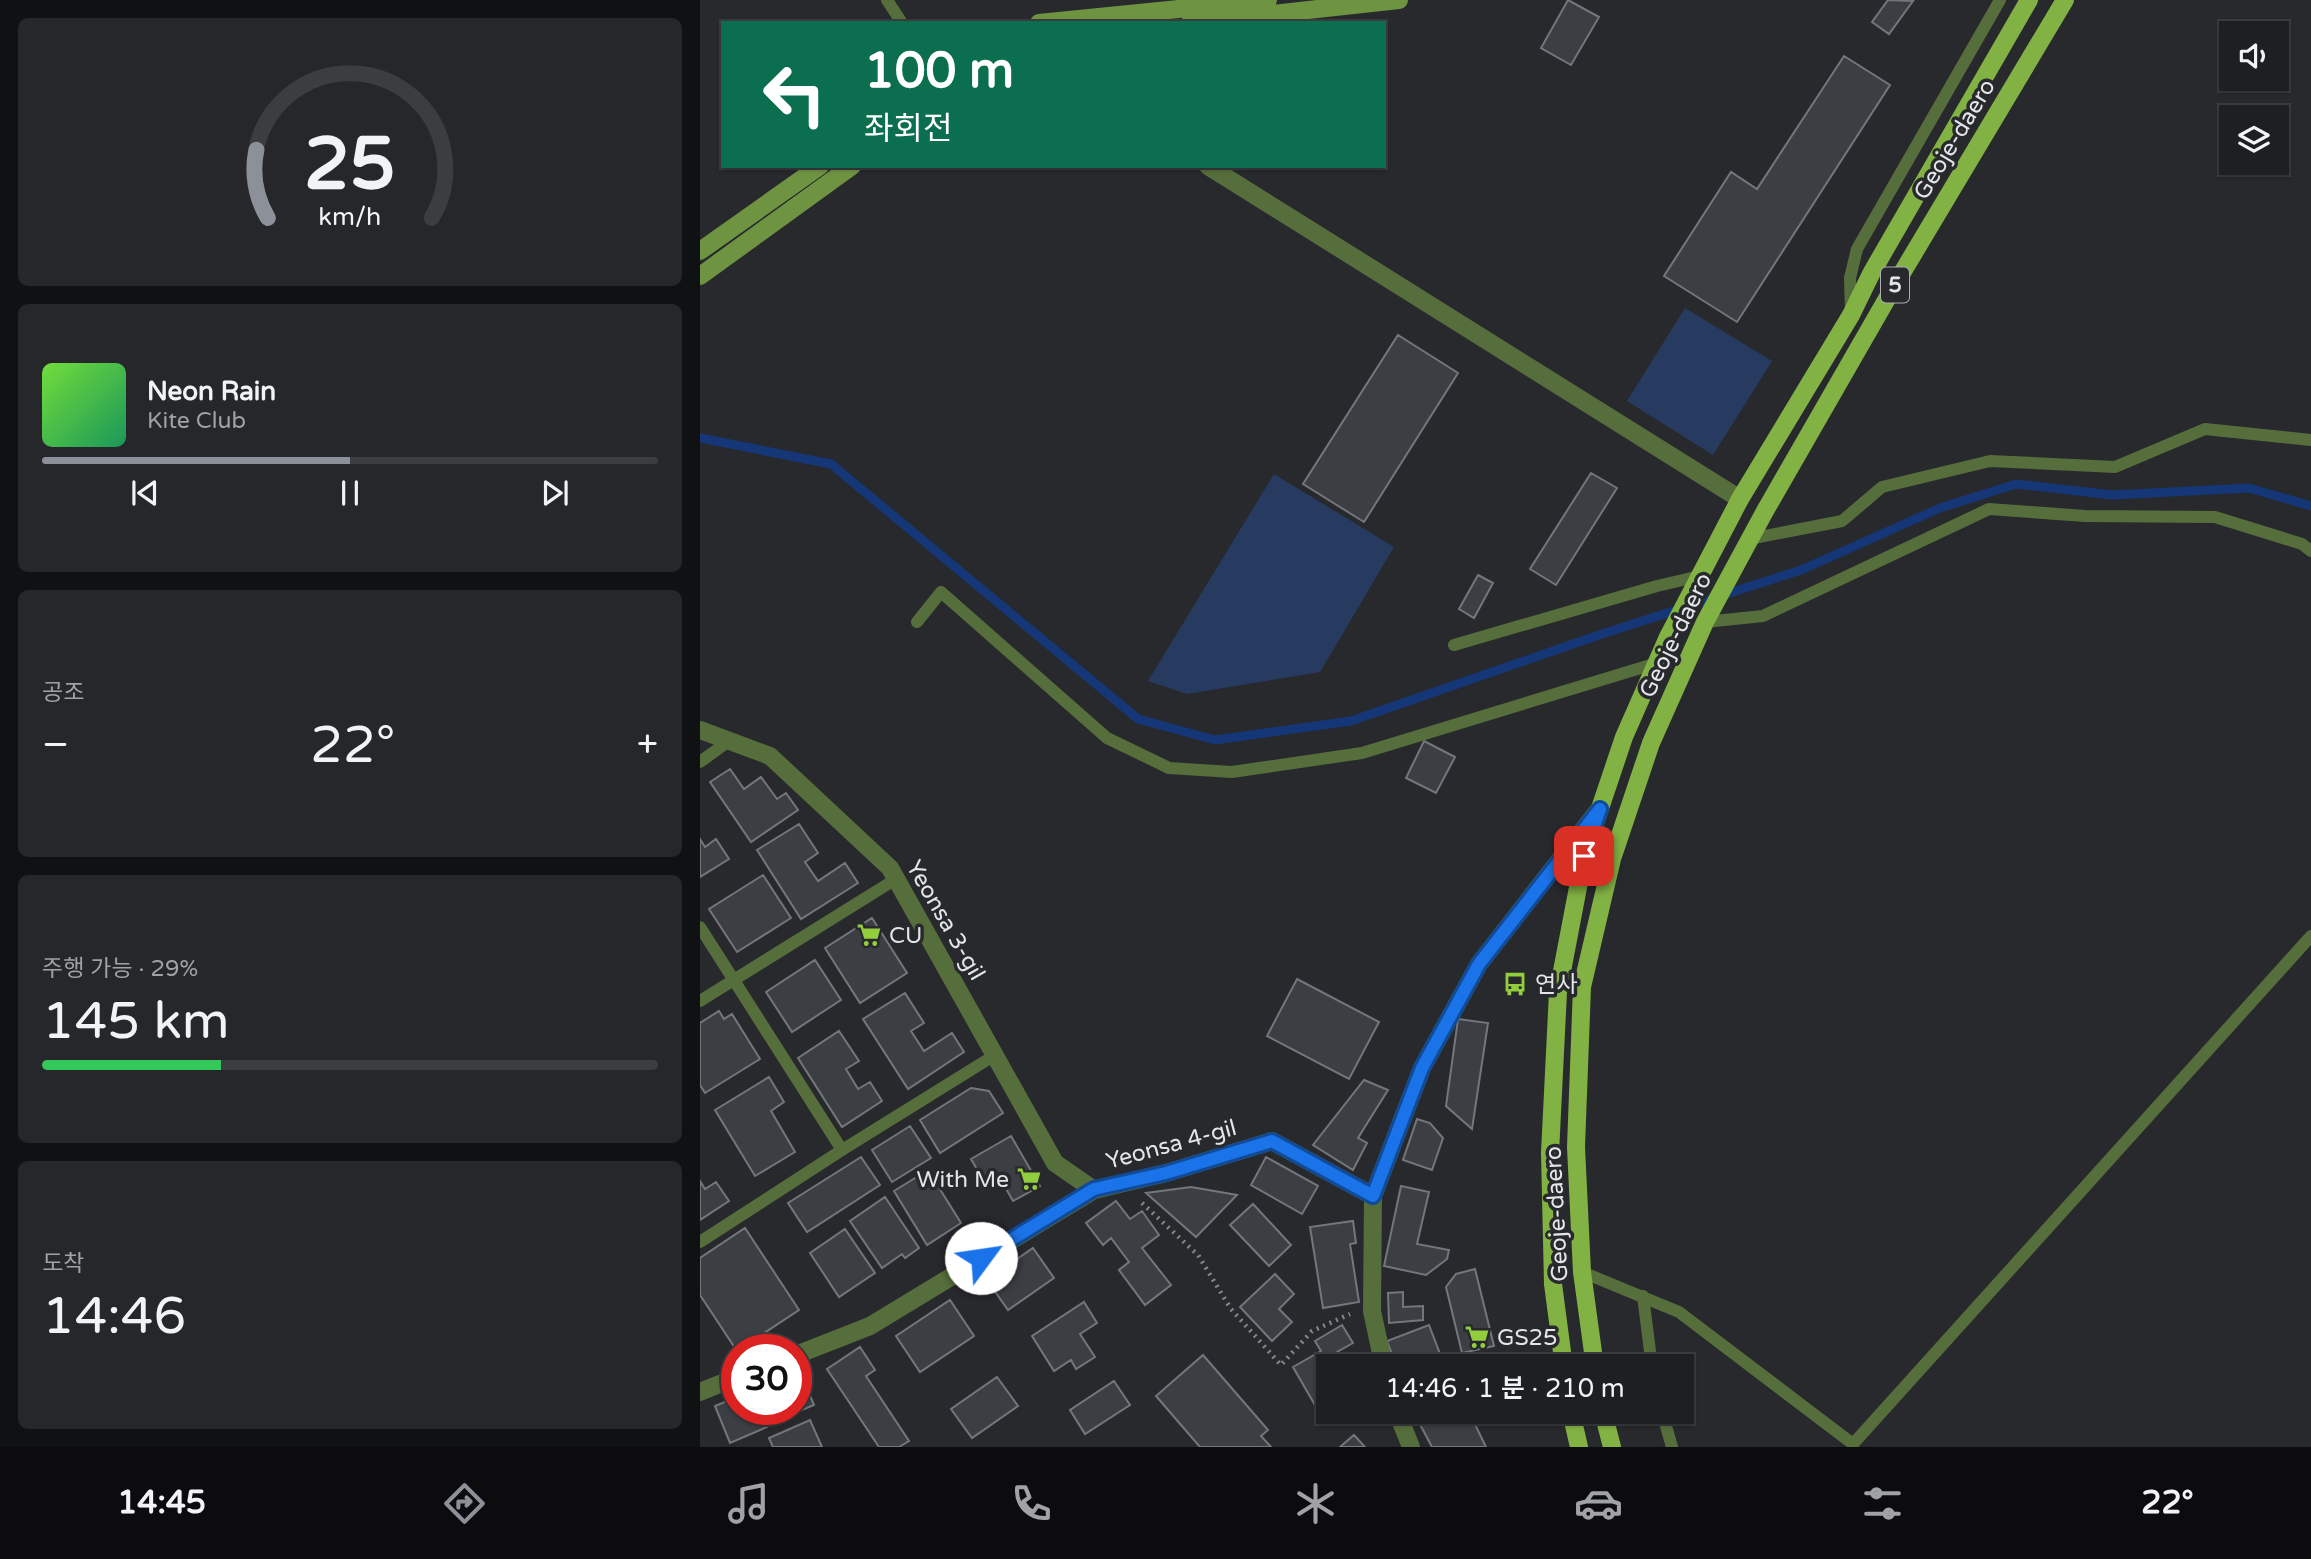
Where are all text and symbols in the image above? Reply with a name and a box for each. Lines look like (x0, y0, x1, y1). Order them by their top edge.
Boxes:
map controls (2219, 21, 2289, 175)
button: sound (2219, 21, 2289, 91)
text: 100 m (864, 42, 1014, 101)
icon: left (749, 49, 840, 140)
street label: Geoje-daero (1908, 74, 2002, 205)
button: layers (2219, 105, 2289, 175)
text: 좌회전 (864, 110, 952, 148)
text: 25 (304, 121, 396, 209)
text: km/h (319, 202, 381, 232)
road number: 5 (1881, 268, 1909, 302)
text: Neon Rain (147, 376, 276, 407)
text: Kite Club (147, 407, 246, 435)
icon: previous (126, 474, 164, 512)
icon: pause (331, 474, 369, 512)
icon: next (536, 474, 574, 512)
street label: Geoje-daero (1634, 568, 1718, 702)
text: 공조 (42, 679, 84, 707)
text: 22° (310, 714, 395, 777)
text: − (42, 722, 69, 768)
text: + (637, 722, 658, 768)
pin (1554, 826, 1614, 886)
icon: arrive (1565, 837, 1603, 875)
street label: Yeonsa 3-gil (900, 856, 991, 985)
supermarket icon: CU (855, 921, 883, 949)
place label: CU (889, 922, 922, 950)
text: 주행 가능 · 29% (42, 955, 198, 983)
bus stop icon: 연사 (1501, 970, 1529, 998)
place label: 연사 (1535, 971, 1577, 999)
text: 145 km (42, 990, 230, 1053)
street label: Yeonsa 4-gil (1103, 1114, 1240, 1176)
street label: Geoje-daero (1539, 1146, 1575, 1282)
supermarket icon: With Me (1015, 1165, 1043, 1193)
place label: With Me (917, 1166, 1009, 1194)
position arrow (944, 1221, 1018, 1295)
text: 도착 (42, 1250, 84, 1278)
text: 14:46 (42, 1285, 186, 1348)
supermarket icon: GS25 (1463, 1323, 1491, 1351)
place label: GS25 (1497, 1324, 1557, 1352)
speed limit sign: 30 (721, 1334, 812, 1425)
text: 14:46 · 1 분 · 210 m (1385, 1373, 1625, 1404)
icon: directions (440, 1479, 489, 1528)
icon: music (724, 1479, 773, 1528)
icon: phone (1007, 1479, 1056, 1528)
icon: climate (1291, 1479, 1340, 1528)
icon: car (1574, 1479, 1623, 1528)
icon: filters (1858, 1479, 1907, 1528)
text: 14:45 (117, 1484, 206, 1522)
text: 22° (2141, 1484, 2194, 1522)

